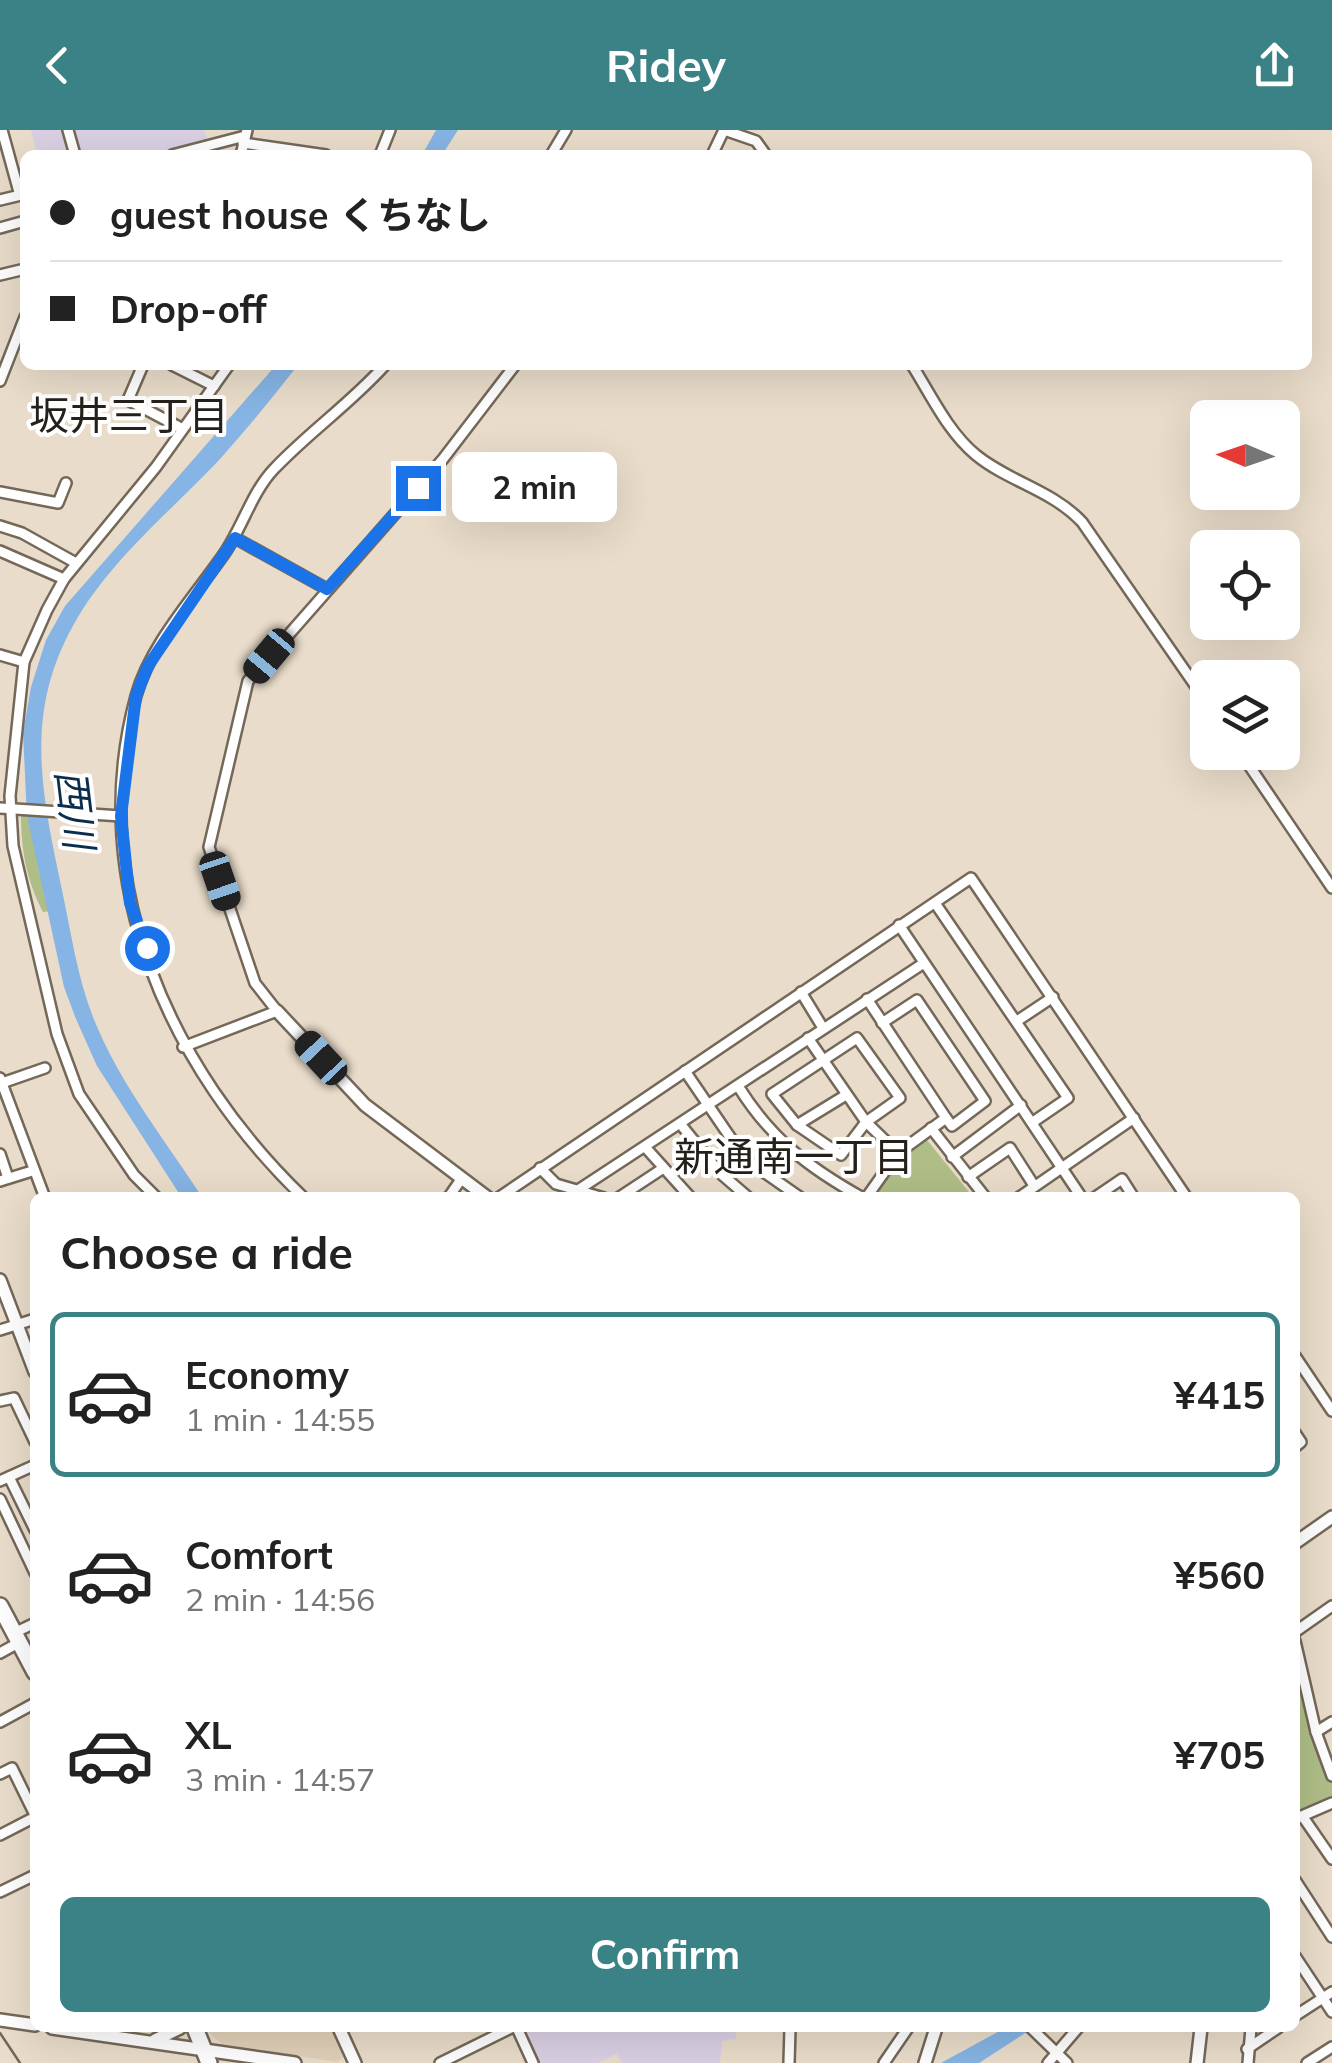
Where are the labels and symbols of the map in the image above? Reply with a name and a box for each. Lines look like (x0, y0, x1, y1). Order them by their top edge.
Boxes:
district label: 坂井三丁目 (29, 390, 229, 440)
north arrow (1190, 400, 1300, 510)
callout: 2 min (453, 453, 618, 523)
route end (396, 466, 441, 511)
car (238, 623, 300, 689)
water label: 西川 (46, 766, 106, 856)
car (196, 848, 244, 914)
route start (125, 926, 170, 971)
car (290, 1026, 352, 1090)
district label: 新通南一丁目 (674, 1131, 914, 1181)

